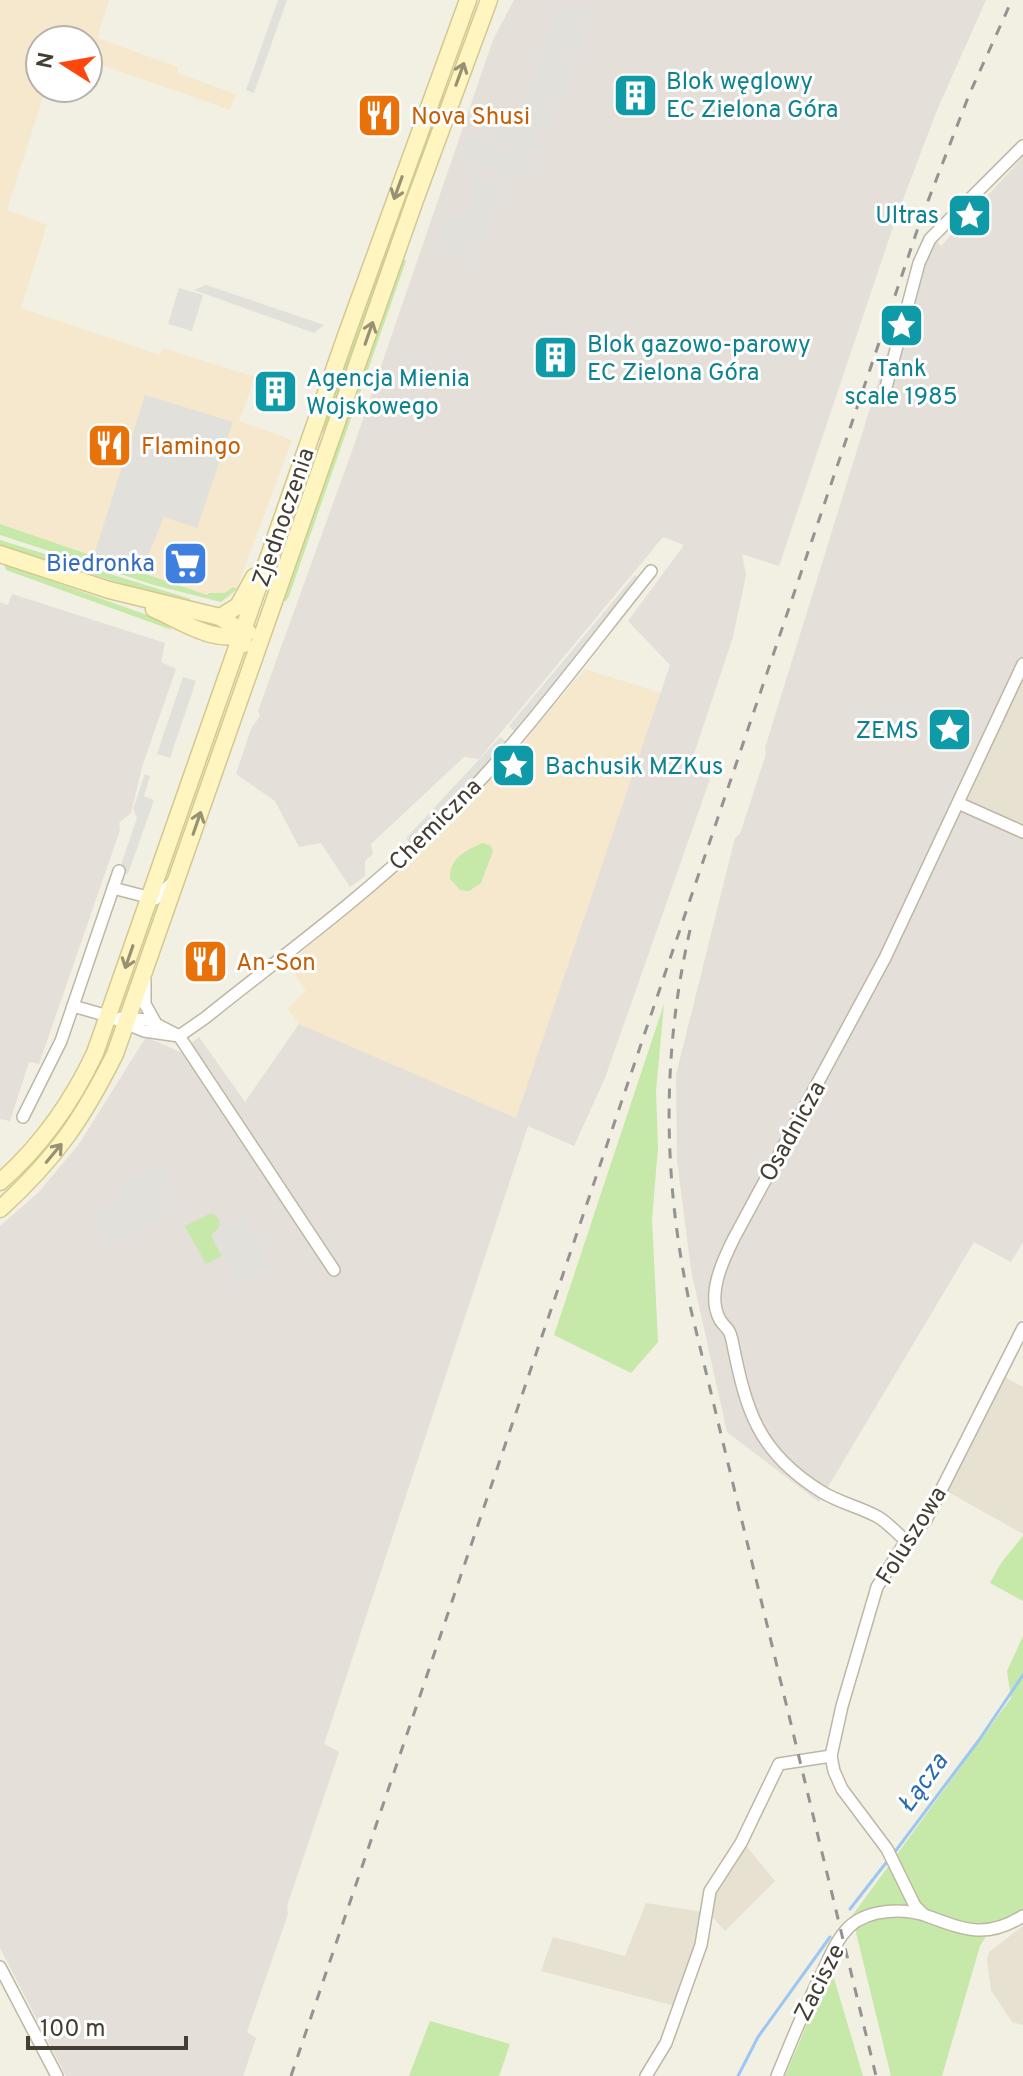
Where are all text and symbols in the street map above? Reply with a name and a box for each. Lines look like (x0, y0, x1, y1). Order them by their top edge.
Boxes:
north arrow (24, 24, 104, 104)
text: N (32, 50, 62, 71)
one-way arrow (454, 62, 469, 87)
place label: Blok węglowy EC Zielona Góra (666, 68, 838, 126)
building icon: Blok węglowy EC Zielona Góra (611, 71, 659, 119)
restaurant icon: Nova Shusi (356, 92, 404, 140)
place label: Nova Shusi (411, 103, 530, 133)
one-way arrow (390, 176, 405, 201)
place icon: Ultras (946, 191, 994, 239)
place label: Ultras (875, 202, 939, 232)
place icon: Tank scale 1985 (877, 302, 925, 350)
one-way arrow (362, 321, 377, 346)
place label: Blok gazowo-parowy EC Zielona Góra (587, 331, 811, 389)
building icon: Blok gazowo-parowy EC Zielona Góra (532, 334, 580, 382)
place label: Tank scale 1985 (844, 355, 958, 413)
place label: Agencja Mienia Wojskowego (306, 365, 470, 423)
building icon: Agencja Mienia Wojskowego (251, 368, 299, 416)
restaurant icon: Flamingo (86, 422, 134, 470)
place label: Flamingo (141, 433, 241, 463)
street label: Zjednoczenia (247, 444, 323, 591)
supermarket icon: Biedronka (162, 539, 210, 587)
place label: Biedronka (46, 550, 155, 580)
place icon: ZEMS (926, 706, 974, 754)
place label: ZEMS (856, 717, 919, 747)
place icon: Bachusik MZKus (490, 742, 538, 790)
place label: Bachusik MZKus (545, 753, 723, 783)
street label: Chemiczna (384, 773, 489, 878)
one-way arrow (191, 811, 205, 836)
restaurant icon: An-Son (181, 938, 229, 986)
one-way arrow (121, 944, 135, 968)
place label: An-Son (236, 949, 316, 979)
street label: Osadnicza (754, 1076, 834, 1188)
one-way arrow (45, 1143, 63, 1164)
street label: Foluszowa (871, 1481, 955, 1591)
water label: Łącza (891, 1747, 957, 1820)
street label: Zacisze (789, 1939, 853, 2026)
scale bar (28, 2000, 186, 2050)
text: 100 m (40, 2015, 106, 2045)

